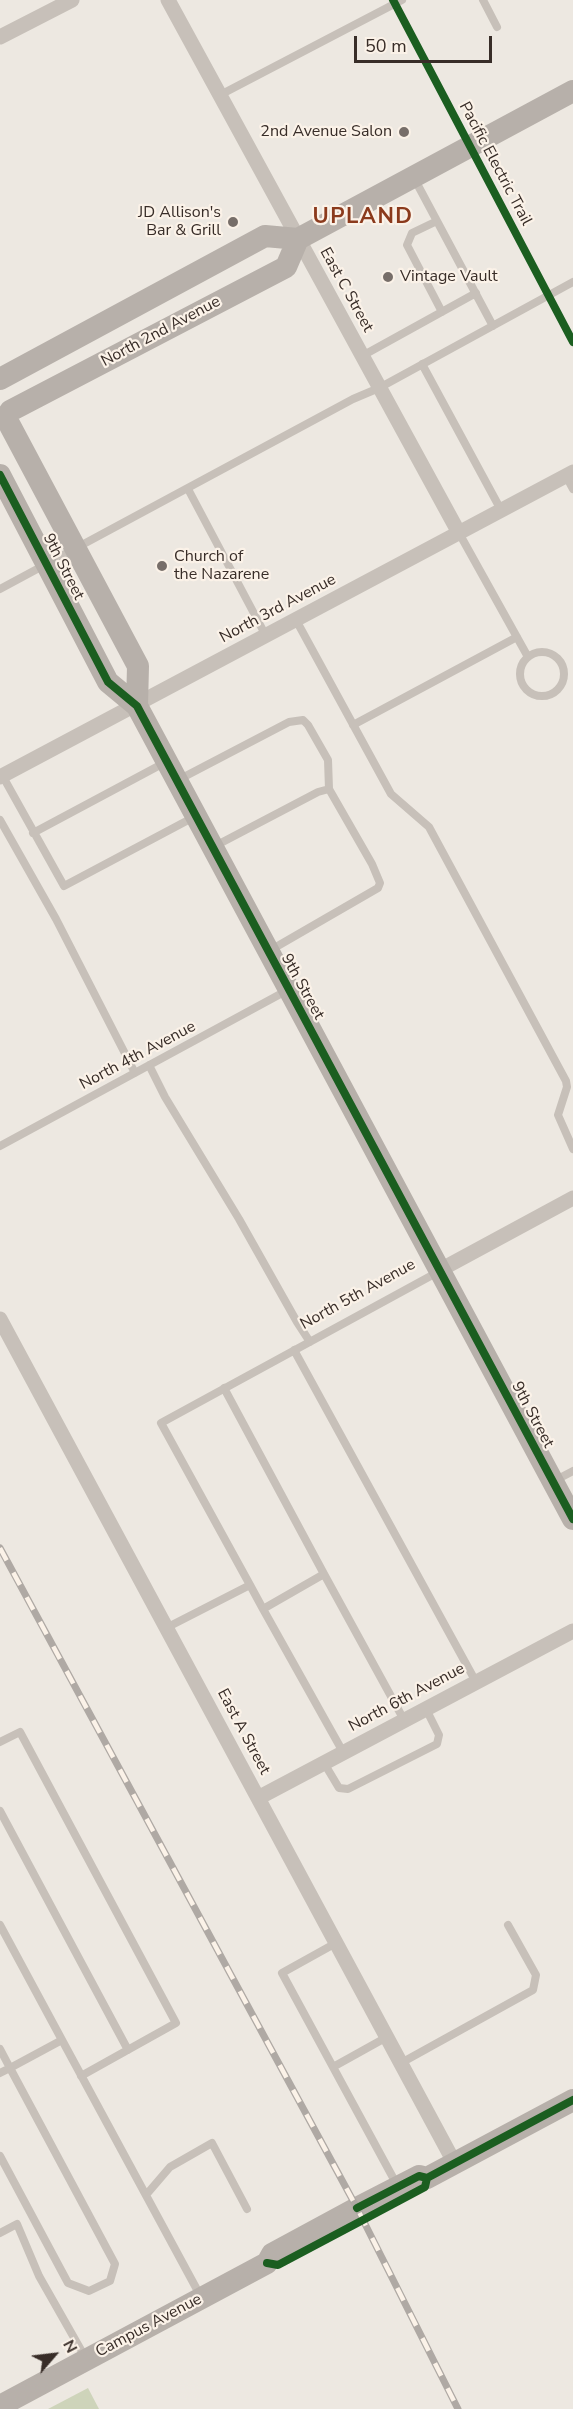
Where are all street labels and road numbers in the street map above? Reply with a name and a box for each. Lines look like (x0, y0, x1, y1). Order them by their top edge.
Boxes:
street label: Pacific Electric Trail (454, 99, 536, 229)
street label: East C Street (315, 244, 377, 336)
street label: North 2nd Avenue (98, 292, 224, 372)
street label: 9th Street (38, 531, 88, 603)
street label: North 3rd Avenue (217, 570, 339, 648)
street label: 9th Street (276, 951, 328, 1023)
street label: North 4th Avenue (77, 1017, 199, 1095)
street label: North 5th Avenue (297, 1255, 419, 1335)
street label: 9th Street (507, 1379, 557, 1451)
street label: North 6th Avenue (346, 1659, 468, 1737)
street label: East A Street (212, 1686, 274, 1778)
street label: Campus Avenue (93, 2290, 205, 2362)

